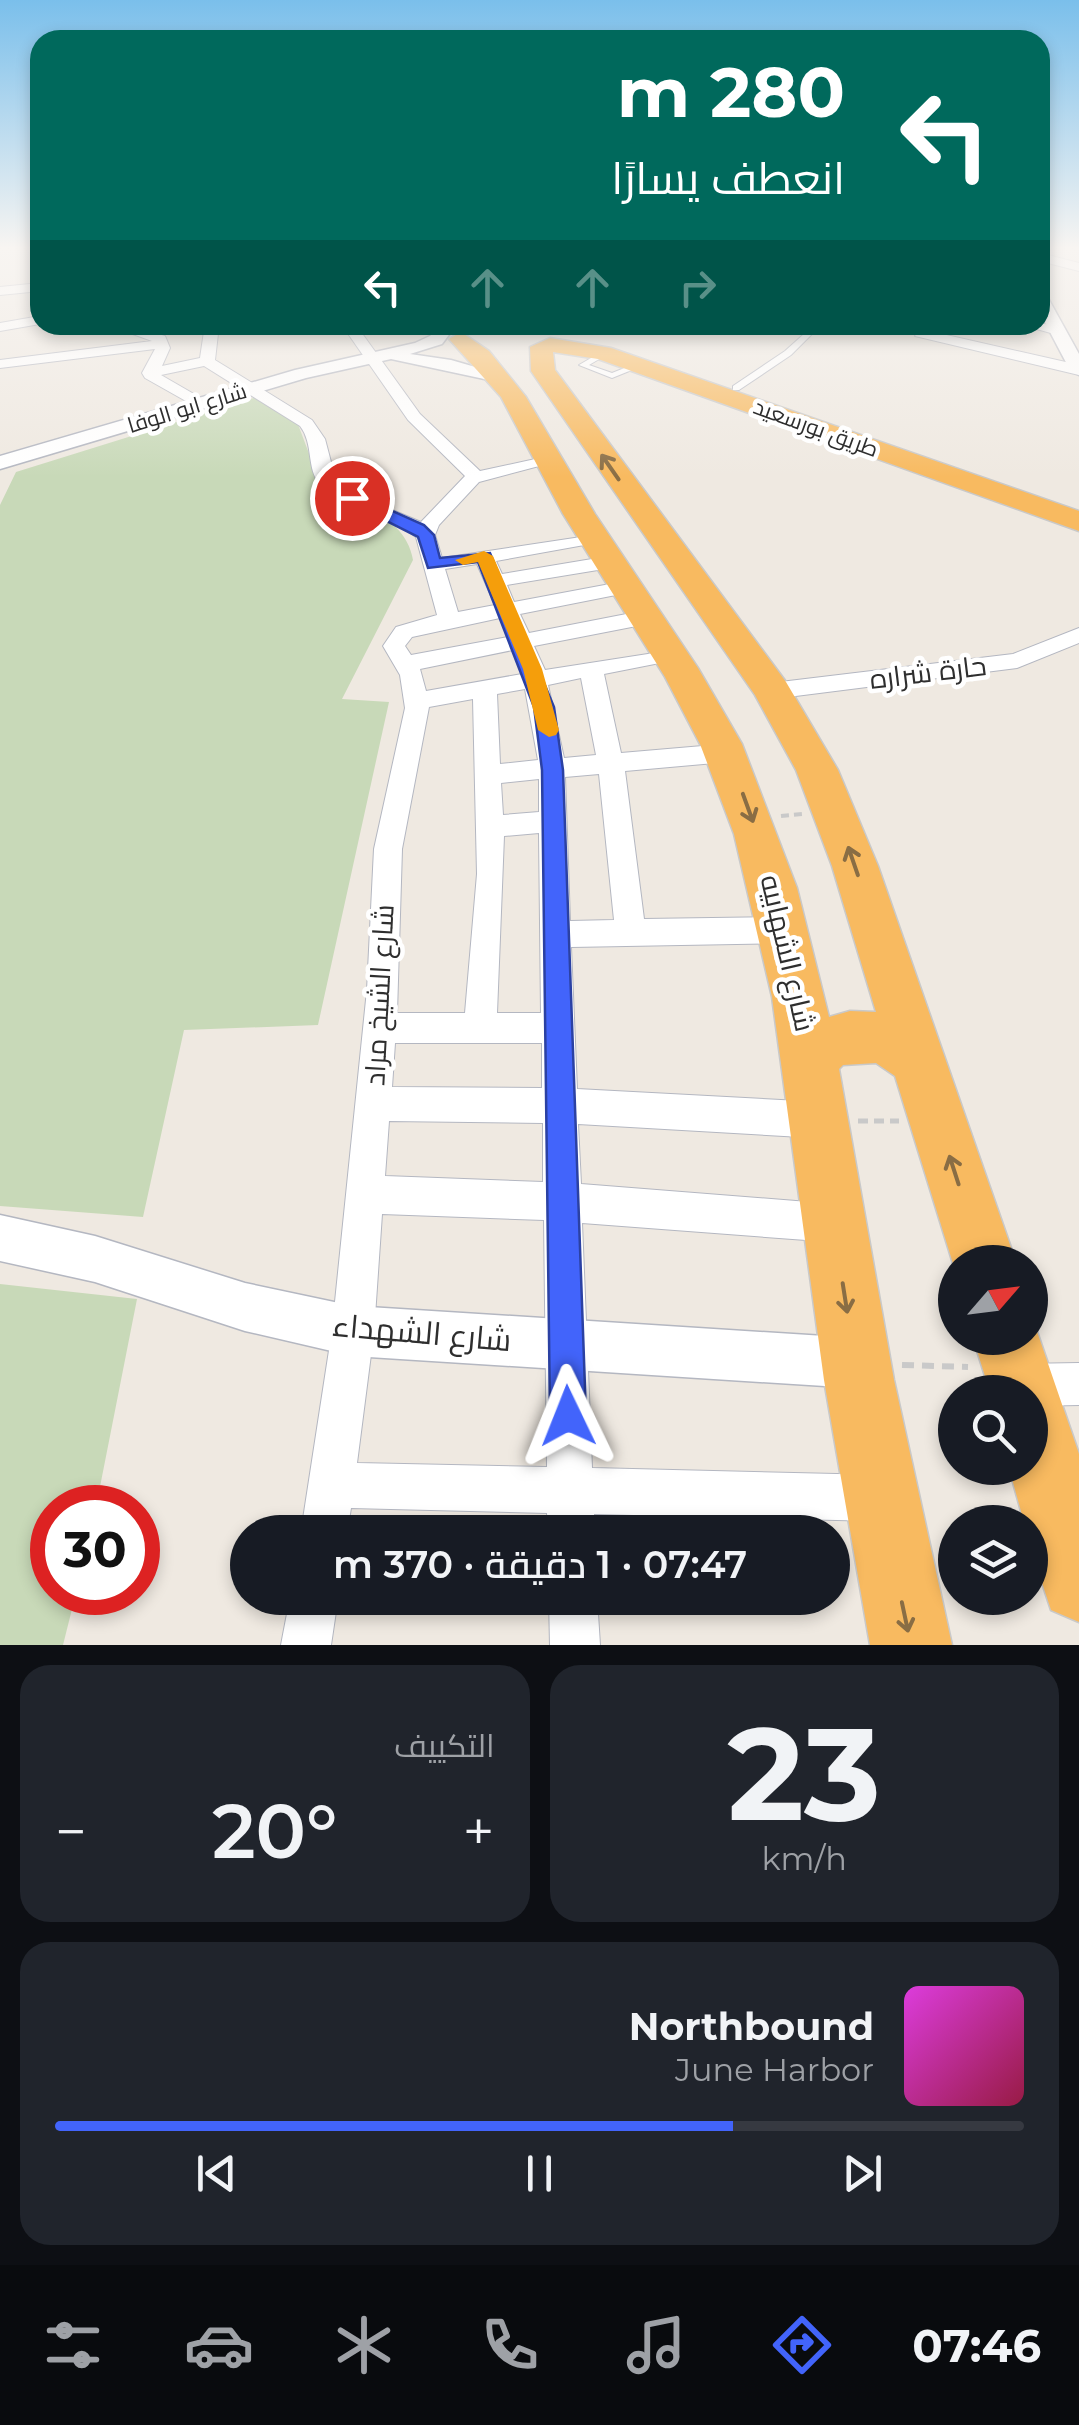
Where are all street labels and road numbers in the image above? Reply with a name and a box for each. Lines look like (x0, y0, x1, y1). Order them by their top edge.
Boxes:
street label: شارع ابو الوفا (124, 377, 250, 440)
street label: طريق بورسعيد (750, 393, 882, 463)
street label: حارة شراره (868, 648, 988, 696)
street label: شارع الشهابيه (752, 871, 823, 1035)
street label: شارع الشيخ مراد (357, 903, 403, 1087)
street label: شارع الشهداء (331, 1305, 513, 1362)

